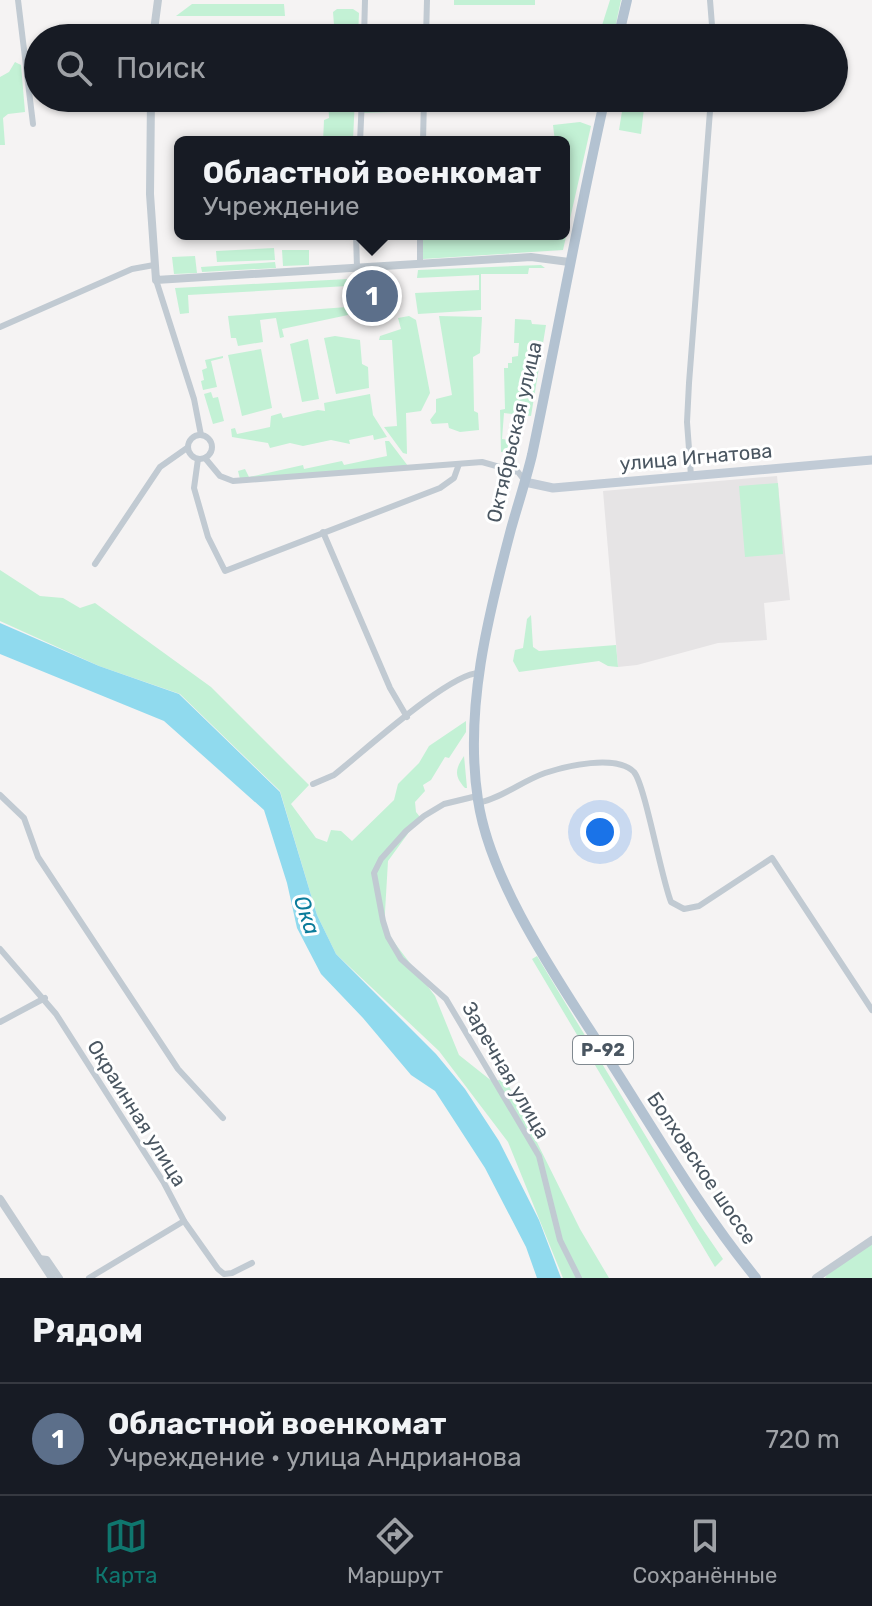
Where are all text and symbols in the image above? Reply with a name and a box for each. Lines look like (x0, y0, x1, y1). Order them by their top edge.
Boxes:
search box (24, 24, 848, 112)
icon: search (52, 46, 96, 90)
text: Поиск (116, 50, 206, 86)
popup (174, 136, 570, 240)
text: Областной военкомат (203, 155, 541, 191)
text: Учреждение (203, 191, 360, 222)
pin: 1 (346, 266, 398, 326)
street label: Октябрьская улица (481, 339, 547, 525)
street label: улица Игнатова (619, 438, 773, 476)
your location (580, 812, 620, 852)
water label: Ока (288, 892, 326, 938)
street label: Заречная улица (457, 997, 555, 1143)
street label: Окраинная улица (82, 1035, 192, 1191)
road number: Р-92 (573, 1036, 633, 1064)
street label: Болховское шоссе (642, 1087, 762, 1249)
text: Рядом (32, 1310, 143, 1351)
text: Областной военкомат (108, 1406, 447, 1442)
text: 1 (52, 1424, 64, 1455)
text: 720 m (765, 1424, 840, 1455)
text: Учреждение · улица Андрианова (108, 1442, 522, 1473)
tab: Карта (95, 1514, 157, 1589)
tab: Маршрут (347, 1514, 443, 1589)
tab: Сохранённые (632, 1514, 777, 1589)

